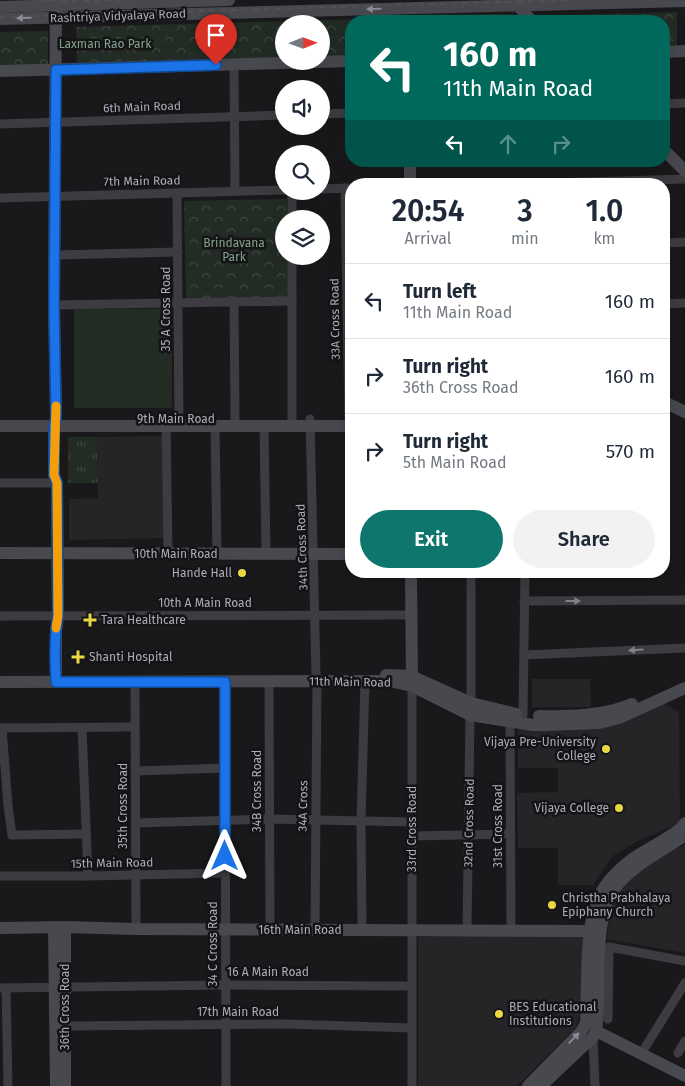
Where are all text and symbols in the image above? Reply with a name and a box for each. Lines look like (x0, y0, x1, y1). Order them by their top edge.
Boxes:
one-way arrow (366, 5, 382, 13)
street label: Rashtriya Vidyalaya Road (50, 7, 186, 25)
pin (195, 14, 237, 65)
one-way arrow (16, 15, 32, 23)
north arrow (275, 15, 330, 70)
map controls (275, 15, 330, 265)
icon: arrive (202, 21, 230, 49)
text: 160 m (443, 33, 537, 75)
icon: left (360, 35, 425, 100)
park label: Laxman Rao Park (59, 37, 152, 51)
text: 11th Main Road (443, 75, 593, 102)
button: sound (275, 80, 330, 135)
street label: 6th Main Road (103, 99, 181, 115)
icon: left (441, 130, 469, 158)
icon: ahead (494, 130, 522, 158)
icon: right (547, 130, 575, 158)
button: search (275, 145, 330, 200)
street label: 7th Main Road (103, 173, 181, 189)
text: 20:54 (392, 193, 464, 229)
text: 3 (517, 193, 533, 229)
text: 1.0 (585, 193, 623, 229)
button: layers (275, 210, 330, 265)
text: Arrival (405, 229, 451, 248)
text: min (511, 229, 539, 248)
text: km (593, 229, 615, 248)
park label: Brindavana Park (203, 236, 265, 264)
street label: 35 A Cross Road (159, 267, 173, 352)
street label: 33A Cross Road (327, 278, 343, 360)
text: Turn left (403, 280, 477, 303)
icon: left (360, 287, 388, 315)
text: 160 m (605, 290, 655, 313)
text: 11th Main Road (403, 303, 512, 322)
text: Turn right (403, 355, 488, 378)
icon: right (360, 362, 388, 390)
text: 160 m (605, 365, 655, 388)
text: 36th Cross Road (403, 378, 519, 397)
street label: 9th Main Road (137, 412, 215, 426)
text: Turn right (403, 430, 488, 453)
icon: right (360, 437, 388, 465)
text: 570 m (606, 440, 655, 463)
text: 5th Main Road (403, 453, 506, 472)
street label: 34th Cross Road (293, 503, 311, 591)
button: Exit (360, 510, 503, 568)
button: Share (513, 510, 655, 568)
street label: 10th Main Road (134, 547, 218, 561)
place label: Hande Hall (172, 566, 232, 580)
marker: Hande Hall (236, 567, 248, 579)
street label: 10th A Main Road (158, 596, 252, 610)
one-way arrow (565, 597, 581, 605)
marker: Tara Healthcare (83, 613, 97, 627)
place label: Tara Healthcare (101, 613, 186, 627)
one-way arrow (628, 646, 644, 654)
marker: Shanti Hospital (71, 650, 85, 664)
place label: Shanti Hospital (89, 650, 173, 664)
street label: 11th Main Road (309, 674, 391, 690)
place label: Vijaya Pre-University College (484, 735, 596, 763)
marker: Vijaya Pre-University College (600, 743, 612, 755)
street label: 34B Cross Road (250, 750, 264, 832)
street label: 35th Cross Road (116, 763, 130, 849)
street label: 32nd Cross Road (461, 778, 477, 868)
street label: 34A Cross (296, 780, 310, 832)
street label: 31st Cross Road (491, 784, 505, 868)
street label: 33rd Cross Road (405, 786, 419, 872)
place label: Vijaya College (534, 801, 609, 815)
marker: Vijaya College (613, 802, 625, 814)
position arrow (198, 829, 250, 881)
street label: 15th Main Road (70, 855, 154, 871)
place label: Christha Prabhalaya Epiphany Church (562, 891, 670, 919)
marker: Christha Prabhalaya Epiphany Church (546, 899, 558, 911)
street label: 34 C Cross Road (206, 901, 220, 987)
street label: 16th Main Road (258, 923, 342, 937)
street label: 36th Cross Road (58, 964, 72, 1050)
street label: 16 A Main Road (227, 965, 309, 979)
place label: BES Educational Institutions (509, 1000, 597, 1028)
street label: 17th Main Road (197, 1005, 279, 1019)
marker: BES Educational Institutions (493, 1008, 505, 1020)
one-way arrow (568, 1033, 580, 1045)

